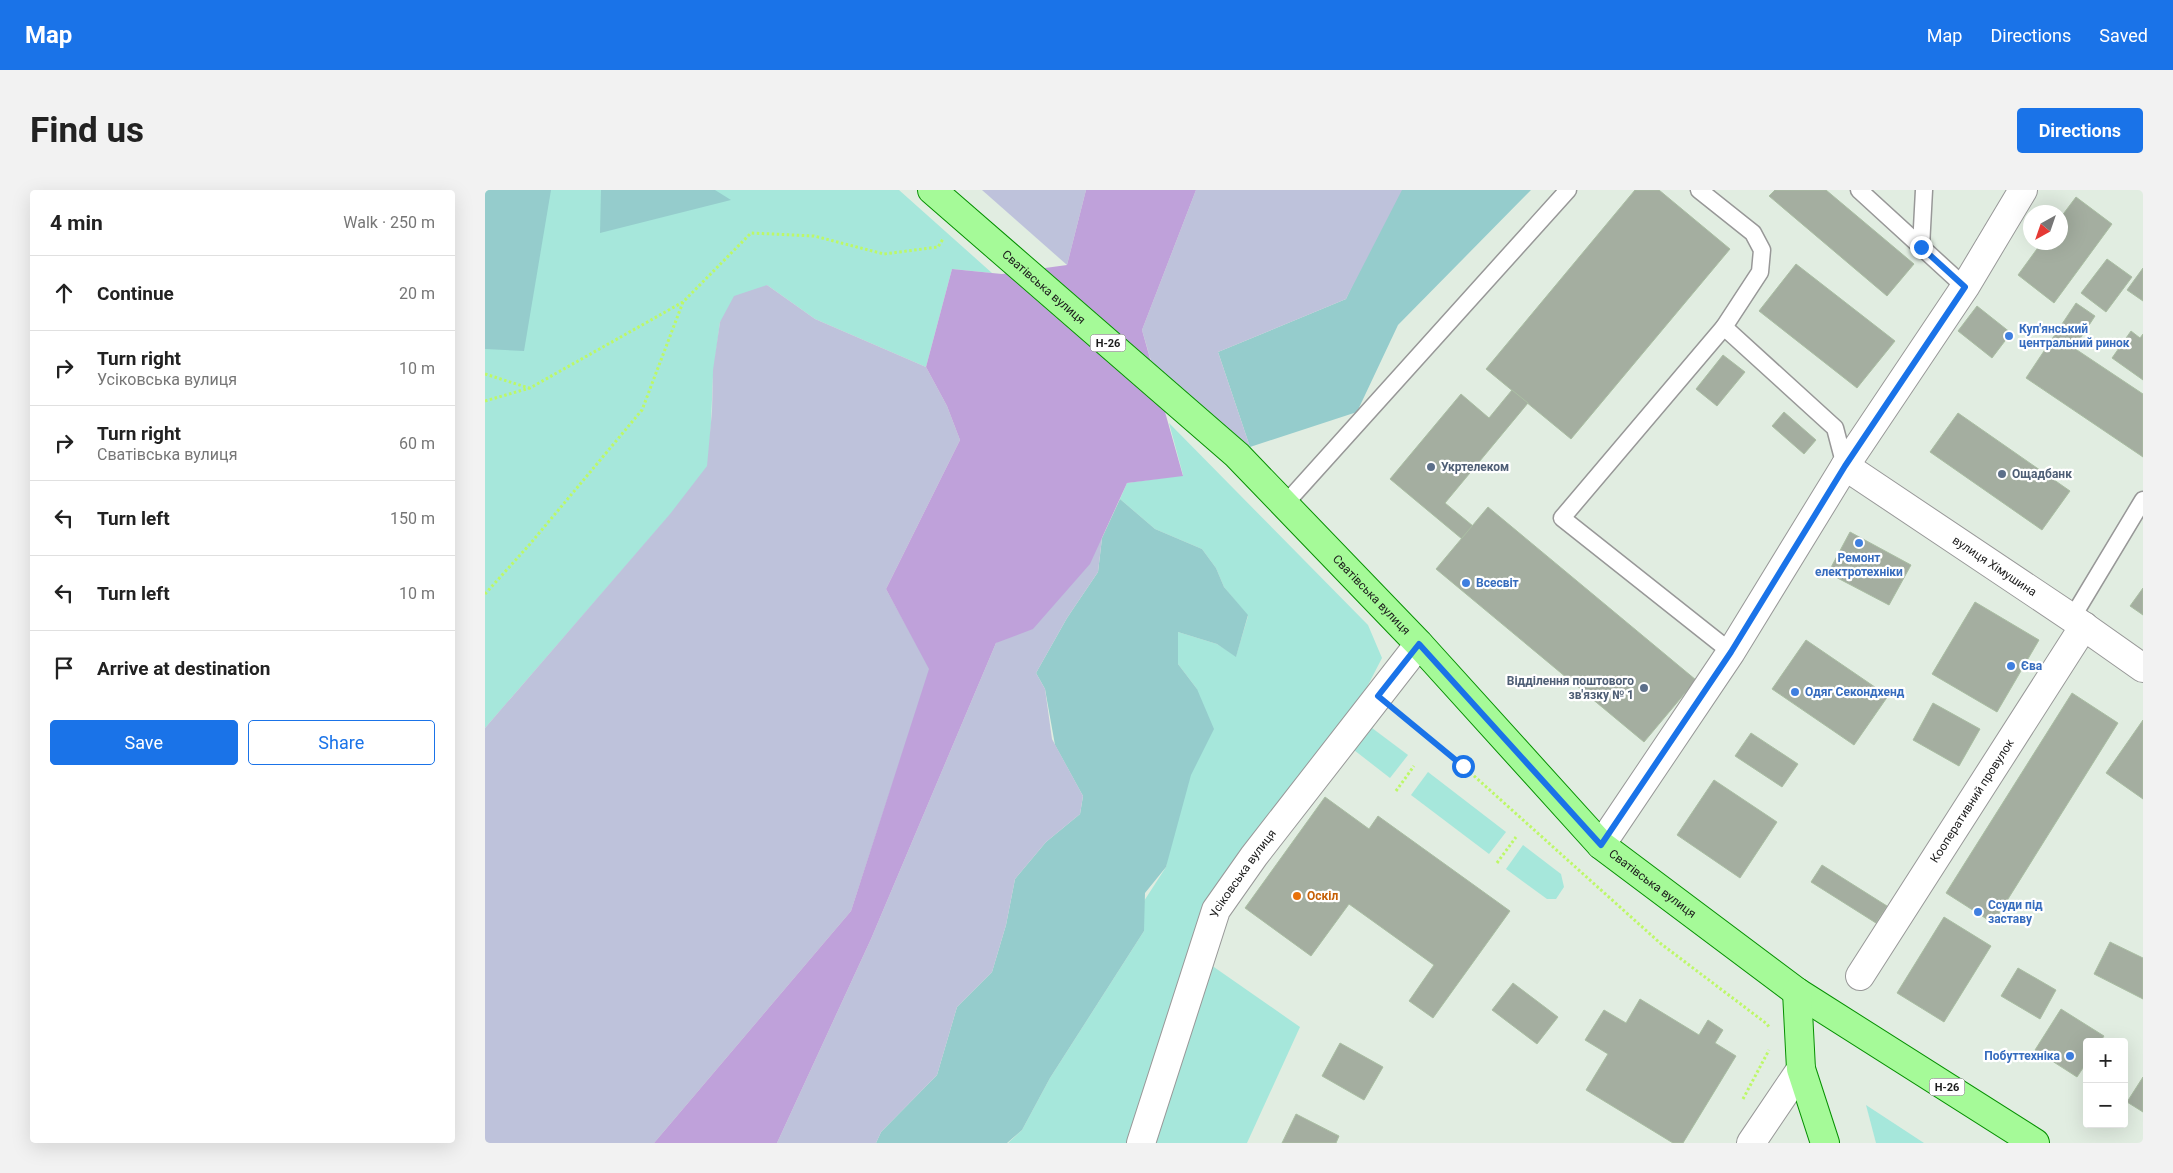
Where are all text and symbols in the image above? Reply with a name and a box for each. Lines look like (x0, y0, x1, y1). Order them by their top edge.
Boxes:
text: Map (25, 21, 72, 49)
text: Map (1927, 25, 1962, 46)
text: Directions (1990, 25, 2071, 46)
text: Saved (2099, 25, 2148, 46)
button: Directions (2017, 108, 2143, 153)
text: Find us (30, 110, 144, 151)
north arrow (2023, 205, 2068, 250)
text: 4 min (50, 211, 103, 235)
text: Walk · 250 m (343, 213, 435, 232)
route end (1910, 236, 1933, 259)
street label: Сватівська вулиця (999, 247, 1088, 327)
icon: ahead (50, 279, 78, 307)
text: Continue (97, 282, 174, 305)
text: 20 m (399, 284, 435, 303)
place label: Куп'янський центральний ринок (2019, 322, 2130, 350)
marker: Куп'янський центральний ринок (2003, 330, 2015, 342)
road number: Н-26 (1091, 334, 1125, 352)
text: Turn right (97, 347, 181, 370)
icon: right (50, 354, 78, 382)
text: 10 m (399, 359, 435, 378)
text: Усіковська вулиця (97, 370, 237, 389)
text: Turn right (97, 422, 181, 445)
icon: right (50, 429, 78, 457)
text: 60 m (399, 434, 435, 453)
text: Сватівська вулиця (97, 445, 237, 464)
place label: Укртелеком (1441, 460, 1509, 474)
marker: Укртелеком (1425, 461, 1437, 473)
place label: Ощадбанк (2012, 467, 2072, 481)
marker: Ощадбанк (1996, 468, 2008, 480)
icon: left (50, 504, 78, 532)
text: Turn left (97, 507, 170, 530)
text: 150 m (390, 509, 435, 528)
street label: вулиця Хімушина (1950, 533, 2039, 599)
marker: Ремонт електротехніки (1853, 537, 1865, 549)
place label: Ремонт електротехніки (1815, 551, 1903, 579)
street label: Сватівська вулиця (1330, 552, 1413, 638)
place label: Всесвіт (1476, 576, 1519, 590)
marker: Всесвіт (1460, 577, 1472, 589)
icon: left (50, 579, 78, 607)
text: Turn left (97, 582, 170, 605)
text: 10 m (399, 584, 435, 603)
icon: arrive (50, 654, 78, 682)
text: Arrive at destination (97, 657, 270, 680)
place label: Єва (2021, 659, 2043, 673)
marker: Єва (2005, 660, 2017, 672)
place label: Відділення поштового зв'язку № 1 (1507, 674, 1634, 702)
marker: Відділення поштового зв'язку № 1 (1638, 682, 1650, 694)
place label: Одяг Секондхенд (1805, 685, 1905, 699)
marker: Одяг Секондхенд (1789, 686, 1801, 698)
button: Save (50, 720, 238, 765)
button: Share (248, 720, 435, 765)
street label: Кооперативний провулок (1927, 736, 2017, 865)
route start (1452, 755, 1475, 778)
street label: Усіковська вулиця (1207, 827, 1279, 919)
street label: Сватівська вулиця (1606, 846, 1699, 921)
place label: Оскіл (1307, 889, 1338, 903)
marker: Оскіл (1291, 890, 1303, 902)
place label: Ссуди під заставу (1988, 898, 2043, 926)
marker: Ссуди під заставу (1972, 906, 1984, 918)
map controls (2083, 1038, 2128, 1128)
button: + (2083, 1038, 2128, 1083)
place label: Побуттехніка (1984, 1049, 2061, 1063)
marker: Побуттехніка (2064, 1050, 2076, 1062)
road number: Н-26 (1929, 1079, 1965, 1096)
button: − (2083, 1083, 2128, 1128)

